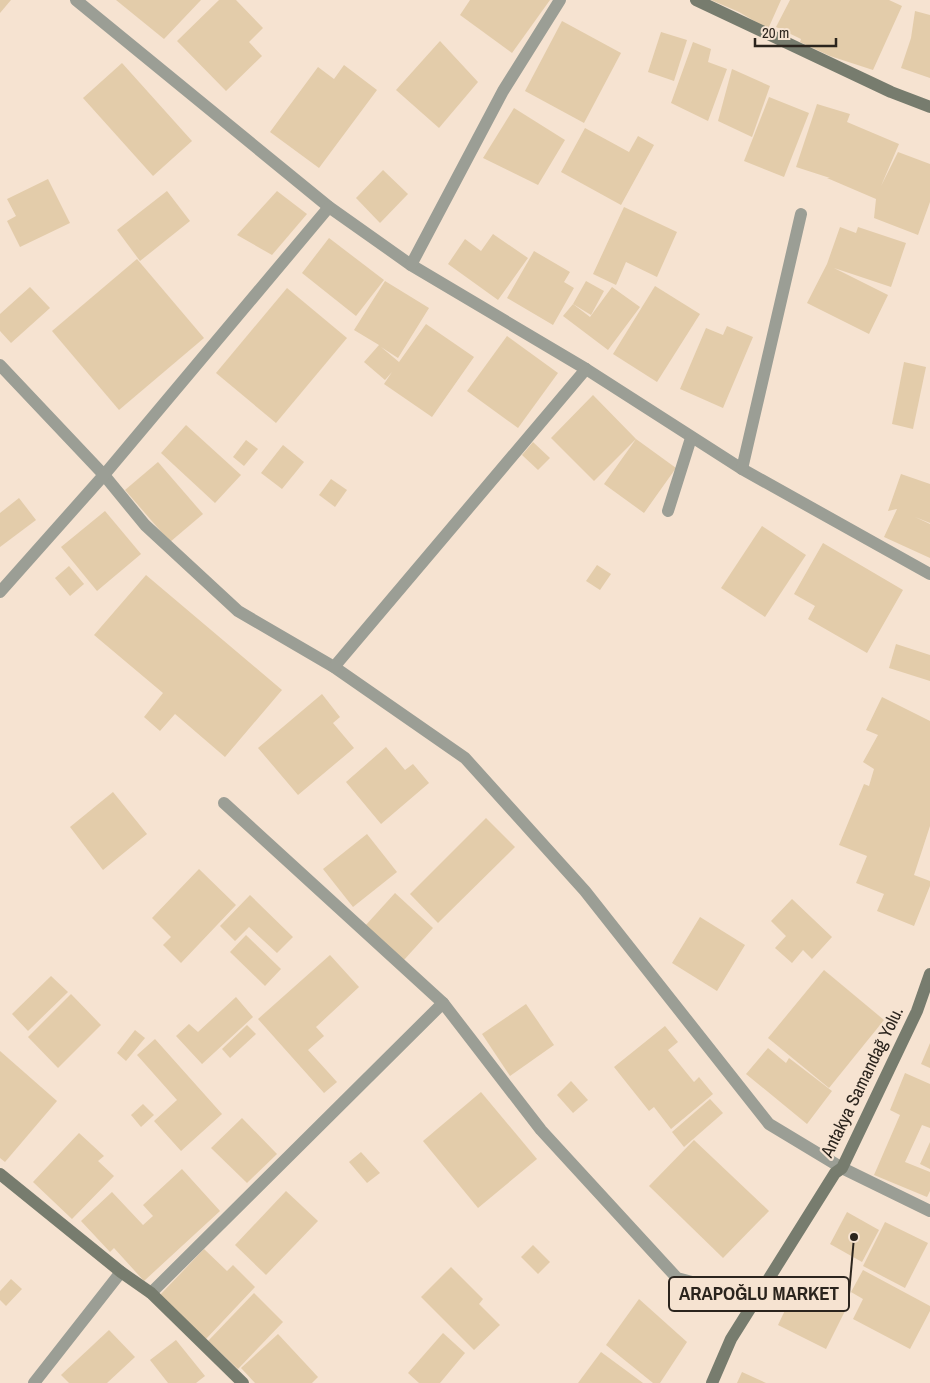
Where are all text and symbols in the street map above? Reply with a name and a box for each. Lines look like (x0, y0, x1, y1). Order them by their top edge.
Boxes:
scale bar (755, 15, 836, 47)
text: 20 m (762, 22, 789, 43)
street label: Antakya Samandağ Yolu. (814, 1002, 909, 1162)
callout: ARAPOĞLU MARKET (669, 1277, 849, 1311)
text: ARAPOĞLU MARKET (679, 1280, 840, 1306)

